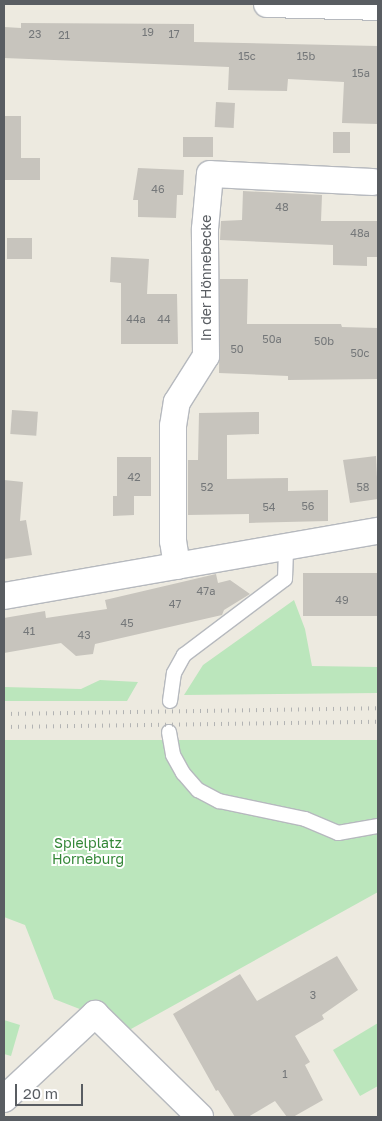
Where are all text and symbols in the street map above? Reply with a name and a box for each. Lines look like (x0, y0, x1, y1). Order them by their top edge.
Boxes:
house number: 19 (142, 25, 154, 39)
house number: 23 (29, 27, 41, 41)
house number: 17 (168, 27, 180, 41)
house number: 21 (58, 28, 70, 42)
house number: 15c (238, 49, 256, 63)
house number: 15b (297, 49, 315, 63)
house number: 15a (352, 66, 370, 80)
house number: 46 (151, 182, 165, 196)
house number: 48 (275, 200, 289, 214)
street label: In der Hönnebecke (198, 215, 214, 341)
house number: 48a (350, 226, 370, 240)
house number: 44a (126, 312, 146, 326)
house number: 44 (157, 312, 171, 326)
house number: 50a (262, 332, 282, 346)
house number: 50b (314, 334, 334, 348)
house number: 50 (230, 342, 244, 356)
house number: 50c (350, 346, 370, 360)
house number: 42 (127, 470, 141, 484)
house number: 52 (201, 480, 213, 494)
house number: 58 (356, 480, 370, 494)
house number: 56 (301, 499, 315, 513)
house number: 54 (262, 500, 276, 514)
house number: 47a (197, 584, 215, 598)
house number: 49 (335, 593, 349, 607)
house number: 47 (169, 597, 181, 611)
house number: 45 (120, 616, 134, 630)
house number: 41 (23, 624, 35, 638)
house number: 43 (77, 628, 91, 642)
park label: Spielplatz Horneburg (52, 835, 124, 868)
house number: 3 (310, 988, 316, 1002)
house number: 1 (282, 1067, 288, 1081)
scale bar (18, 1074, 85, 1106)
text: 20 m (23, 1084, 58, 1102)

